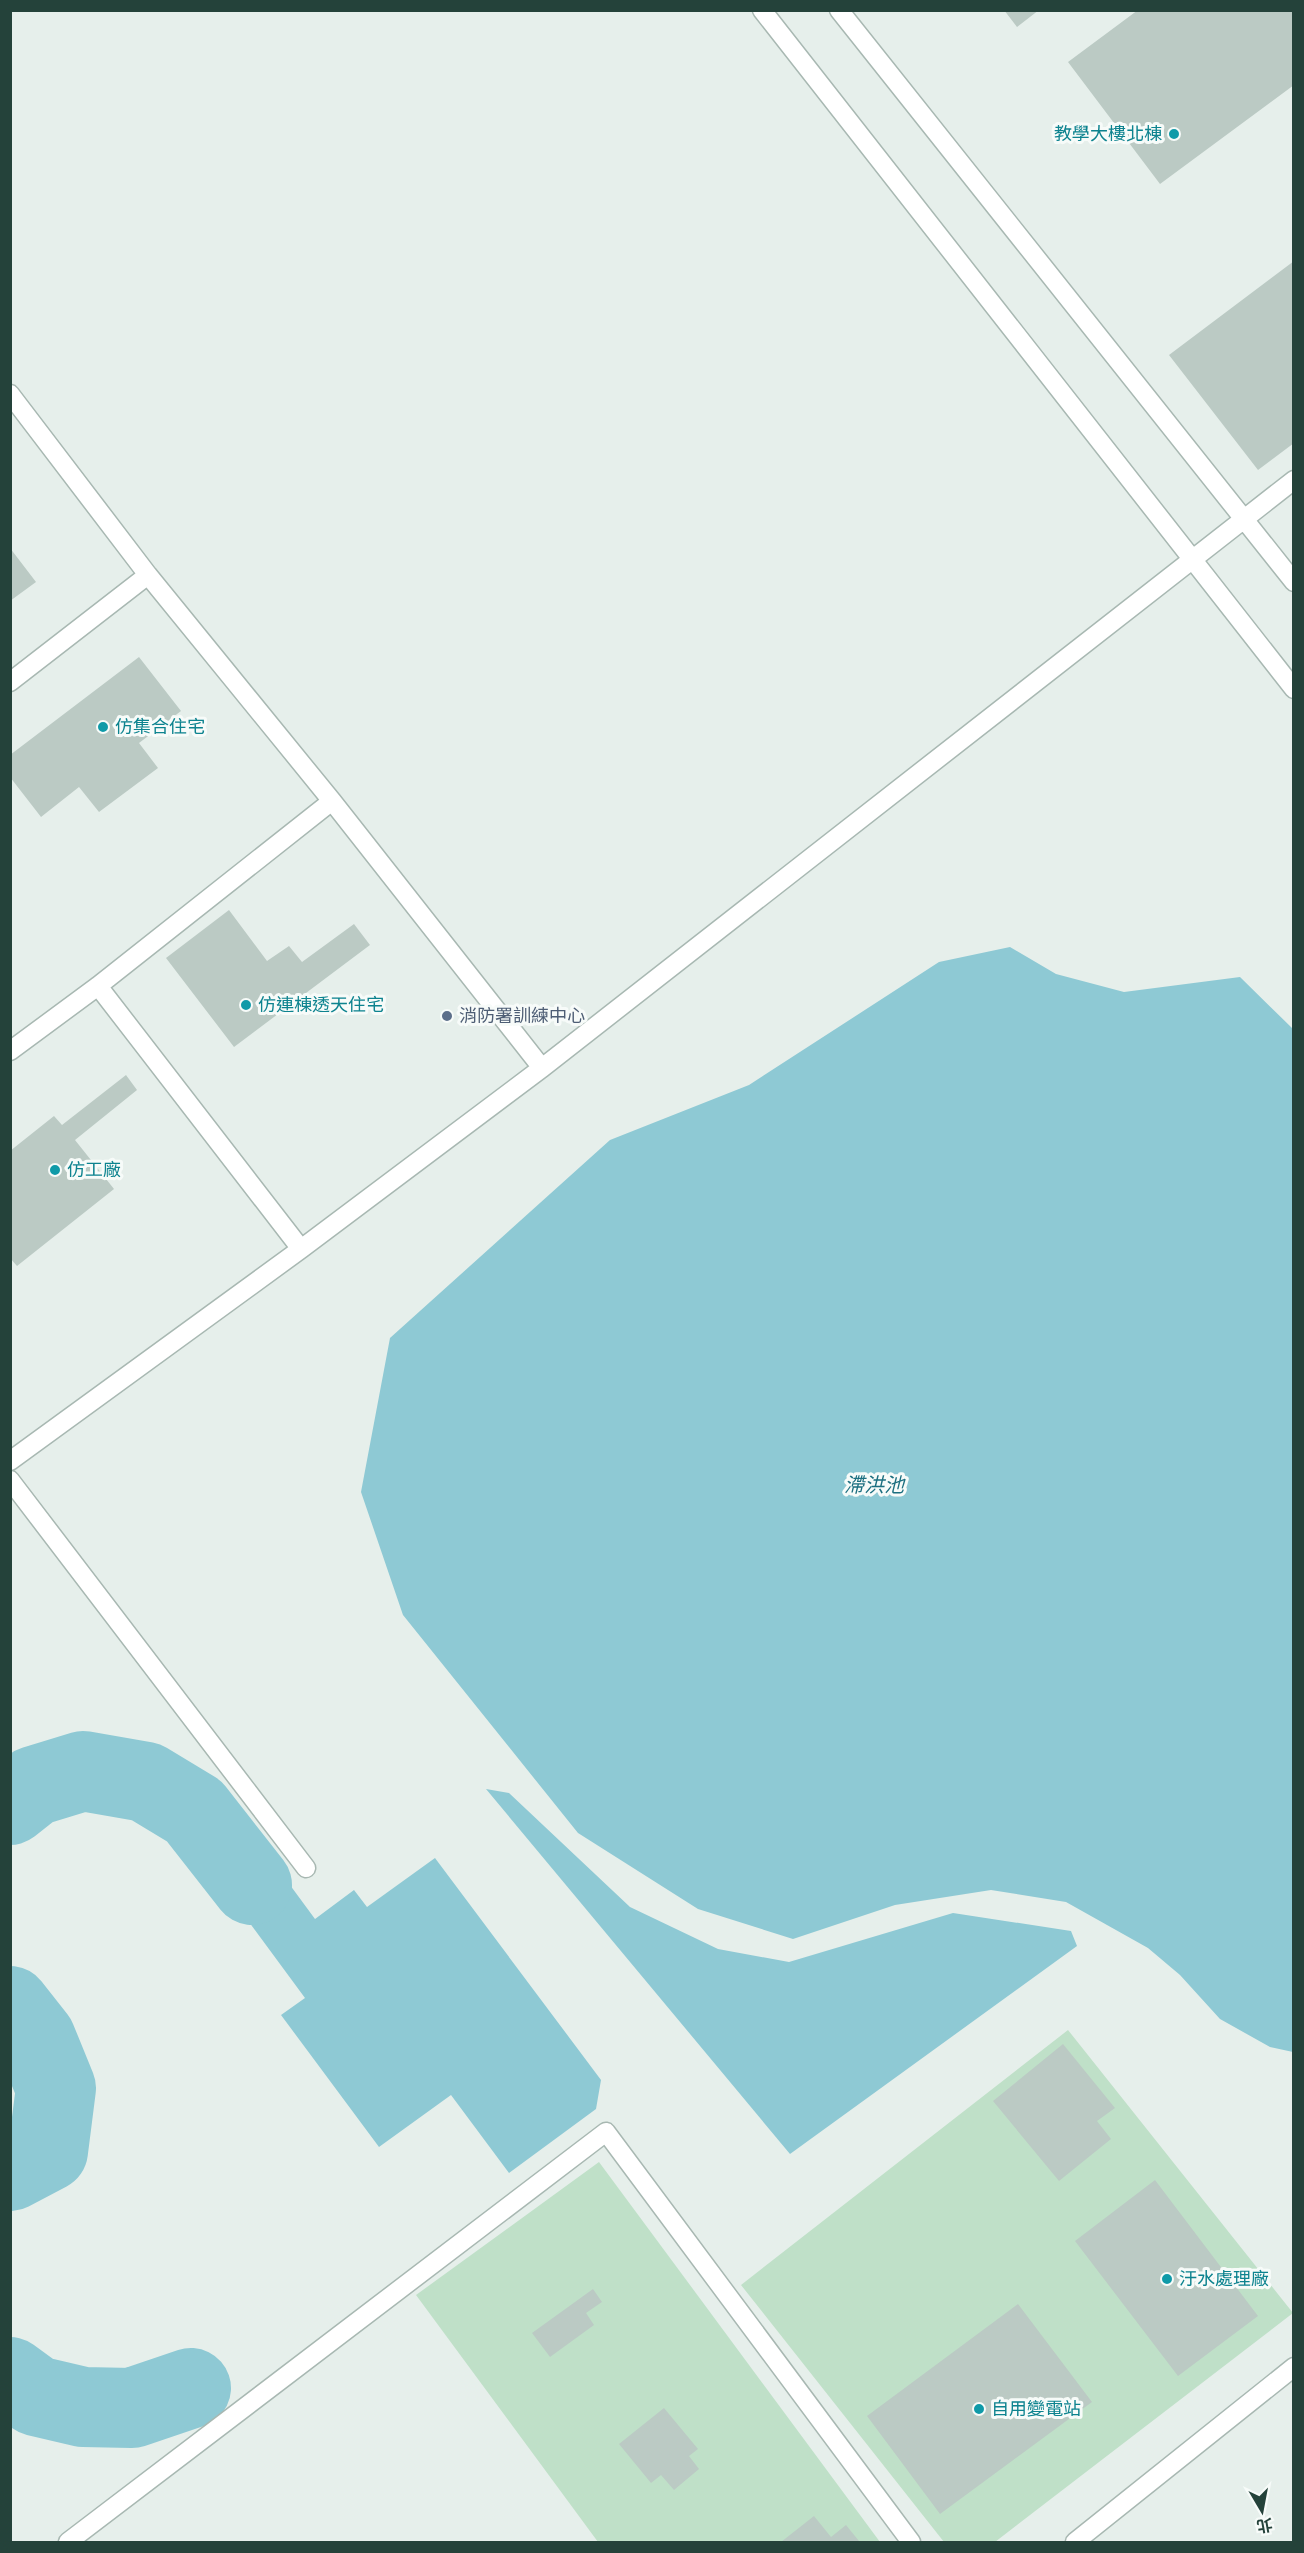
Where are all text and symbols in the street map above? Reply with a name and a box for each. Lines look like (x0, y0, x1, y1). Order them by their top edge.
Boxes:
place label: 教學大樓北棟 (1054, 122, 1162, 147)
marker: 教學大樓北棟 (1167, 127, 1181, 141)
place label: 仿集合住宅 (115, 715, 205, 740)
marker: 仿集合住宅 (96, 720, 110, 734)
place label: 仿連棟透天住宅 (258, 993, 384, 1018)
marker: 仿連棟透天住宅 (239, 998, 253, 1012)
place label: 消防署訓練中心 (459, 1004, 585, 1029)
marker: 消防署訓練中心 (440, 1009, 454, 1023)
place label: 仿工廠 (67, 1158, 121, 1183)
marker: 仿工廠 (48, 1163, 62, 1177)
water label: 滯洪池 (844, 1472, 906, 1500)
place label: 汙水處理廠 (1179, 2267, 1269, 2292)
marker: 汙水處理廠 (1160, 2272, 1174, 2286)
place label: 自用變電站 (991, 2397, 1081, 2422)
marker: 自用變電站 (972, 2402, 986, 2416)
north arrow (1232, 2481, 1292, 2541)
text: 北 (1255, 2513, 1274, 2537)

